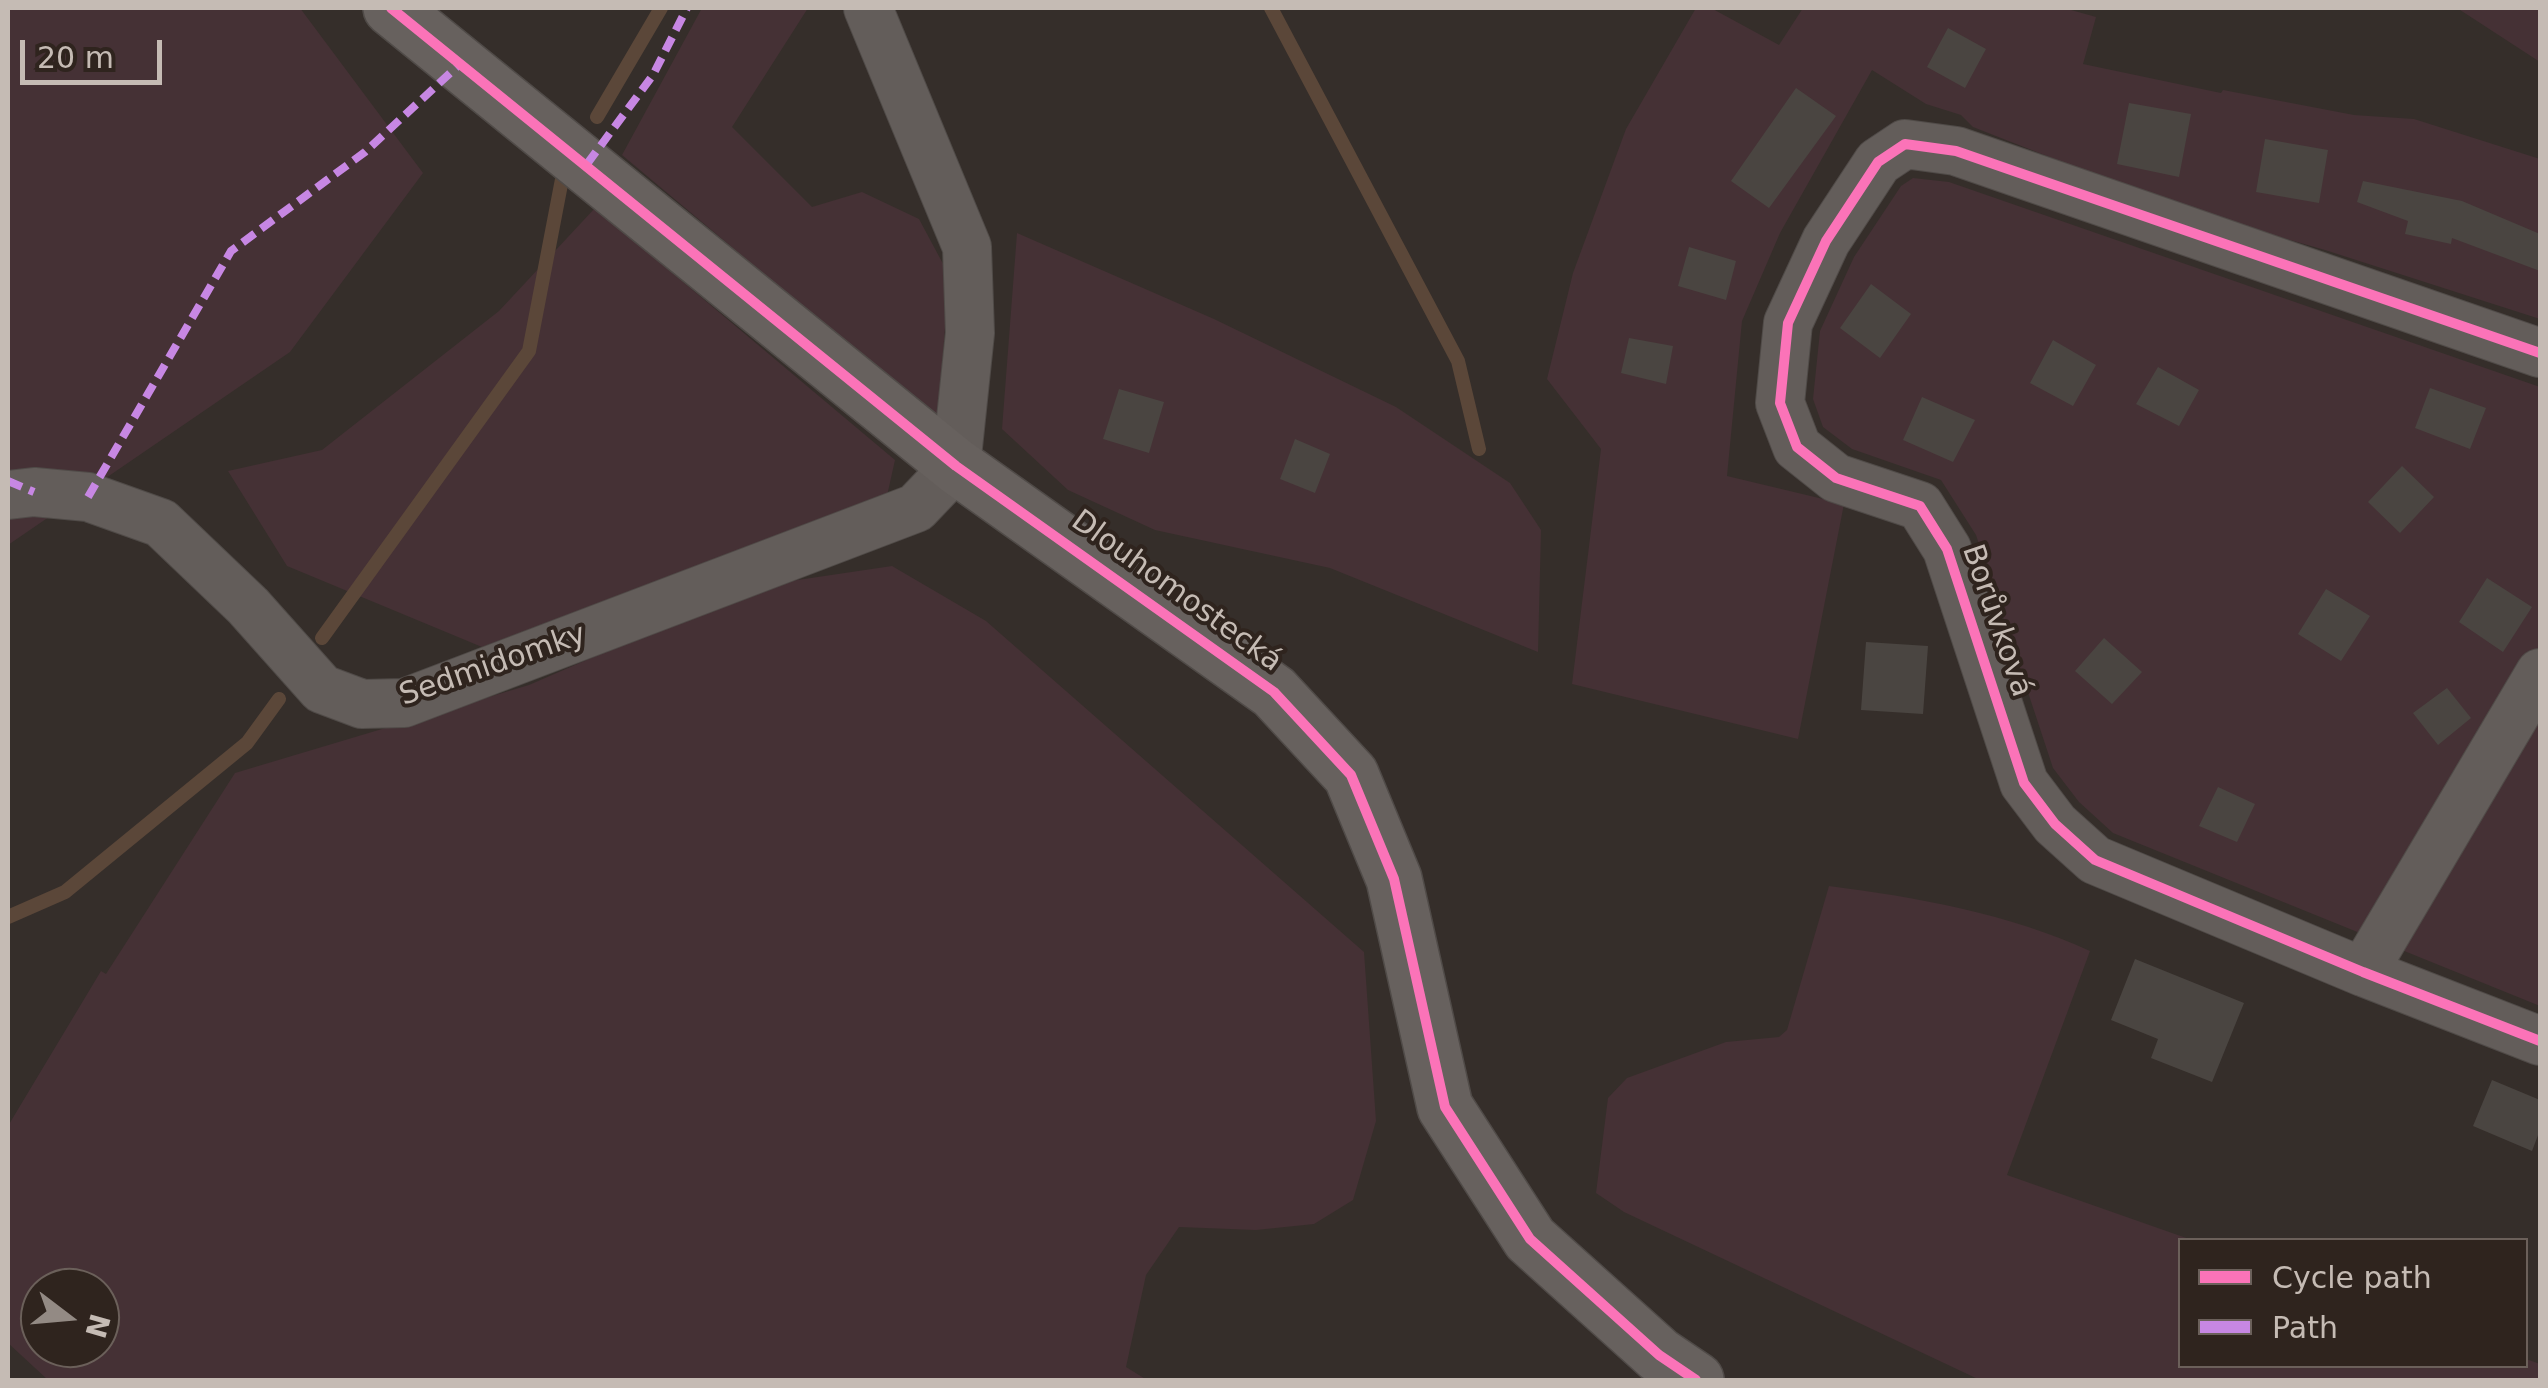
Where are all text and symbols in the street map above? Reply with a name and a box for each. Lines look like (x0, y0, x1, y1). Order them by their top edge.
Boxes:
scale bar (25, 20, 168, 82)
text: 20 m (37, 40, 114, 75)
street label: Dlouhomostecká (1064, 504, 1288, 680)
street label: Borůvková (1953, 540, 2039, 702)
street label: Sedmidomky (395, 617, 591, 715)
legend (2178, 1238, 2528, 1368)
text: Cycle path (2272, 1260, 2432, 1295)
north arrow (20, 1268, 120, 1368)
text: N (78, 1310, 116, 1342)
text: Path (2272, 1310, 2338, 1345)

